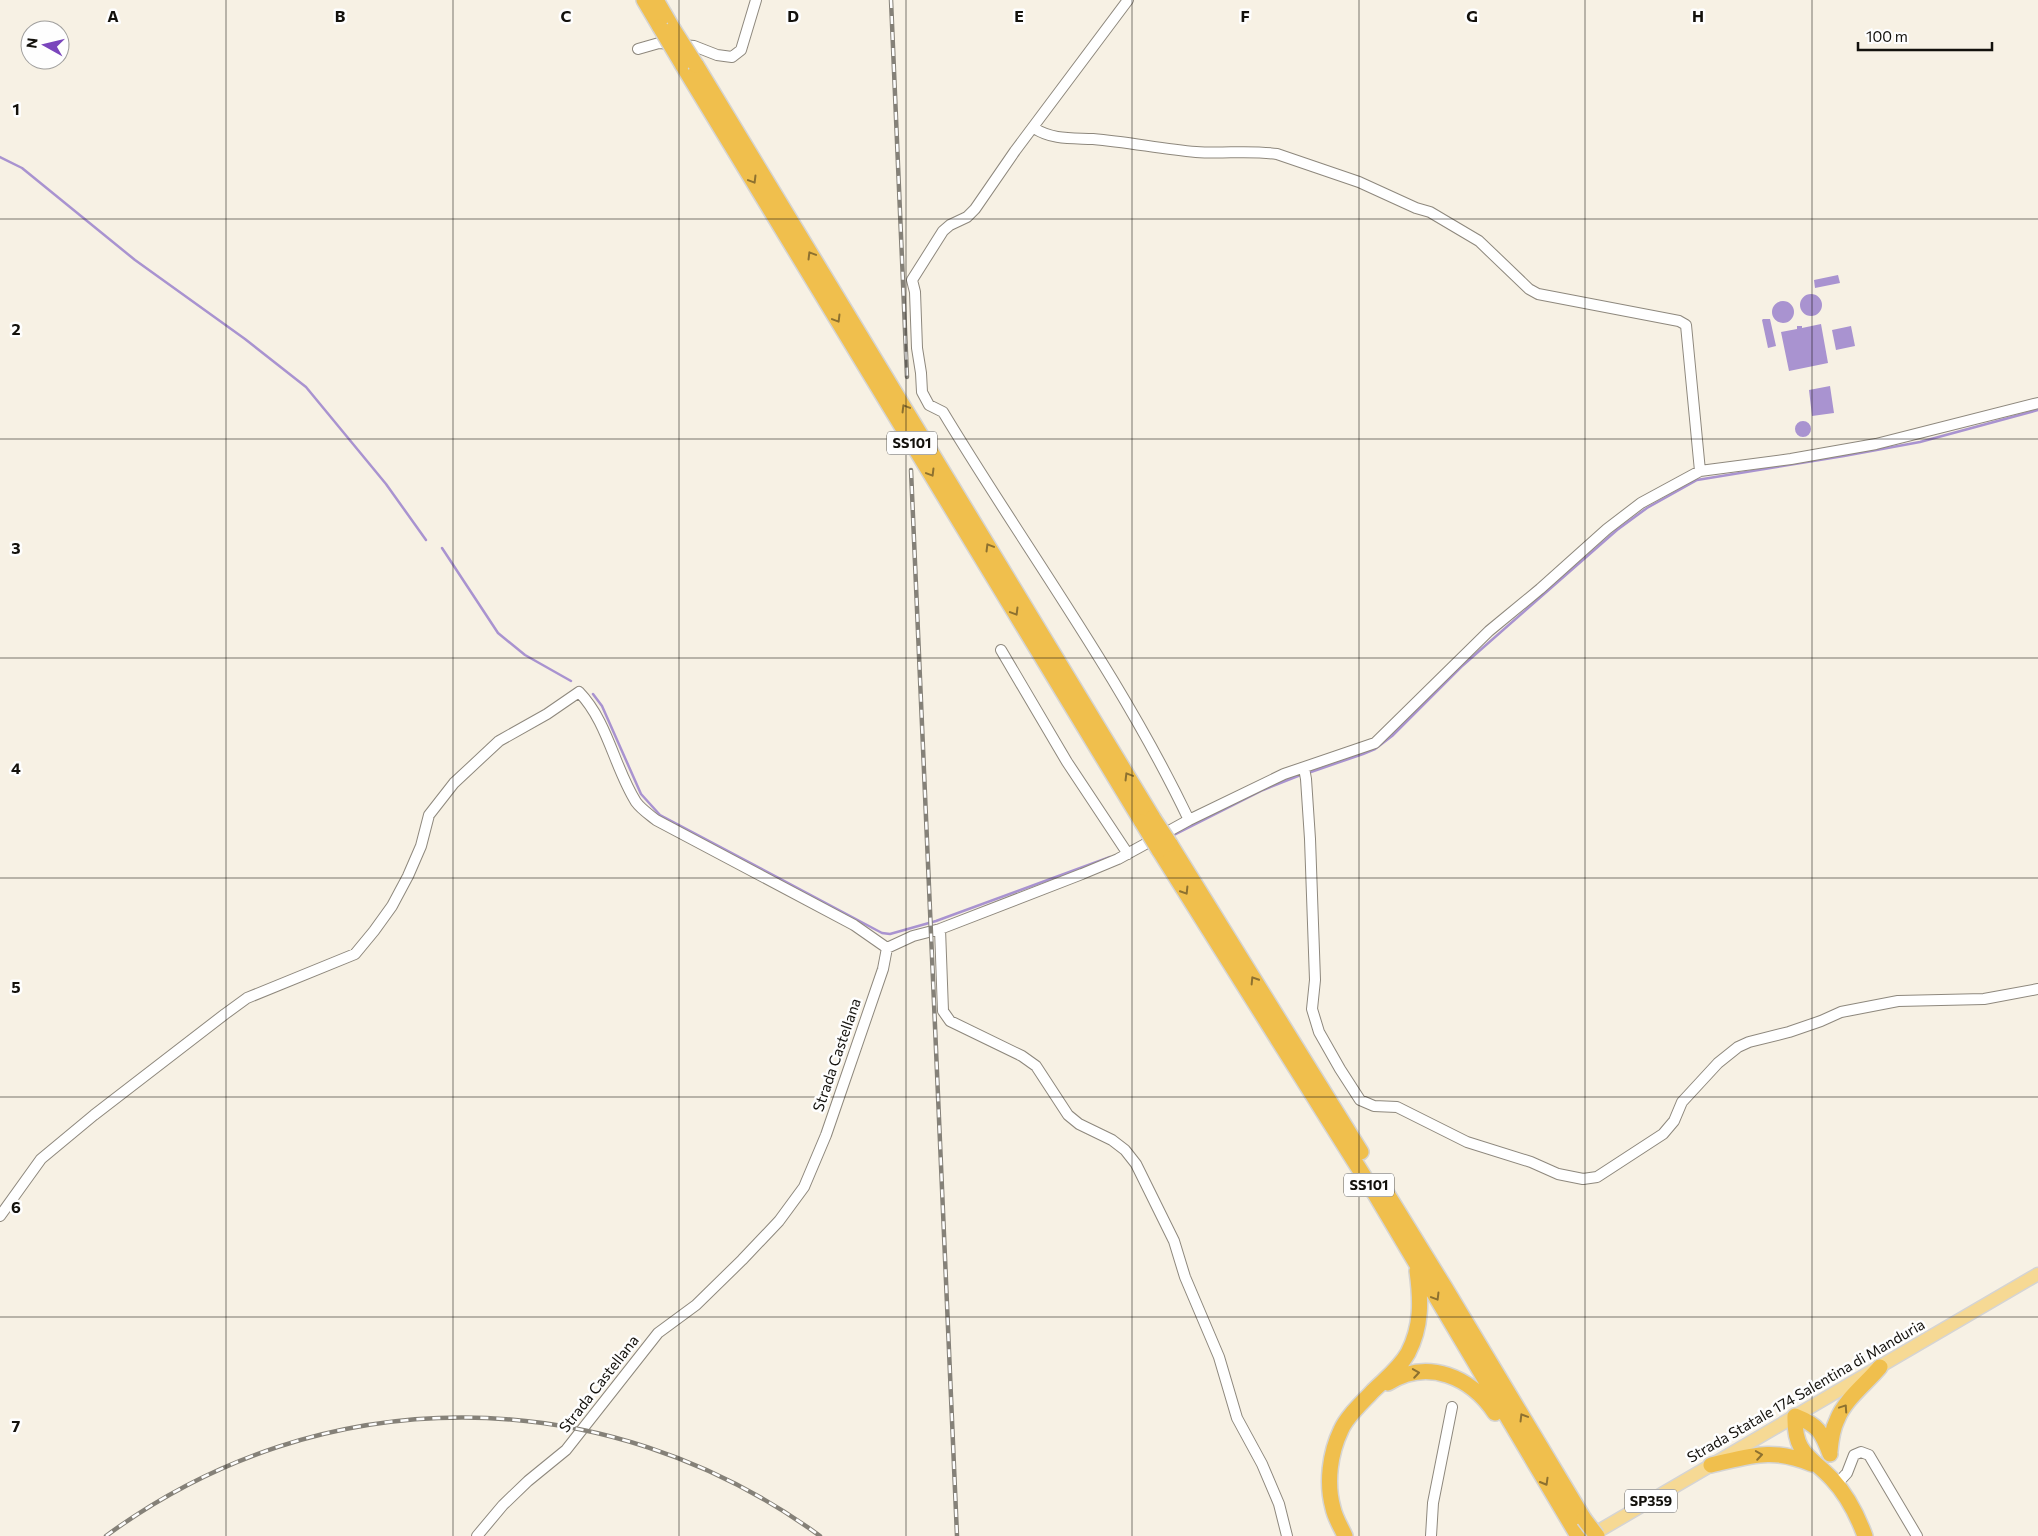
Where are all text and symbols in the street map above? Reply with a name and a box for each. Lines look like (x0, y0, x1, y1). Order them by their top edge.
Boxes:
text: A (107, 6, 119, 25)
text: B (335, 6, 346, 25)
text: C (561, 6, 572, 25)
text: D (787, 6, 799, 25)
text: E (1014, 6, 1024, 25)
text: F (1240, 6, 1250, 25)
text: G (1466, 6, 1478, 25)
text: H (1692, 6, 1704, 25)
north arrow (20, 20, 70, 70)
scale bar (1858, 20, 1992, 52)
text: 100 m (1866, 27, 1908, 45)
text: N (22, 37, 41, 50)
text: 1 (12, 99, 20, 118)
one-way arrow (747, 175, 757, 184)
one-way arrow (808, 251, 818, 260)
one-way arrow (831, 314, 841, 323)
text: 2 (11, 319, 21, 338)
one-way arrow (901, 405, 911, 414)
road number: SS101 (887, 432, 937, 454)
one-way arrow (924, 468, 934, 477)
text: 3 (11, 538, 21, 557)
one-way arrow (986, 544, 996, 553)
one-way arrow (1008, 607, 1018, 616)
text: 4 (11, 758, 21, 777)
one-way arrow (1124, 772, 1134, 781)
one-way arrow (1179, 885, 1188, 894)
text: 5 (11, 977, 21, 996)
one-way arrow (1251, 977, 1261, 986)
street label: Strada Castellana (808, 996, 864, 1114)
road number: SS101 (1344, 1174, 1394, 1196)
text: 6 (11, 1197, 21, 1216)
one-way arrow (1429, 1292, 1439, 1301)
street label: Strada Statale 174 Salentina di Manduria (1683, 1314, 1928, 1466)
street label: Strada Castellana (555, 1331, 642, 1436)
one-way arrow (1412, 1369, 1420, 1379)
one-way arrow (1838, 1404, 1847, 1414)
one-way arrow (1519, 1413, 1529, 1422)
text: 7 (12, 1416, 21, 1435)
one-way arrow (1755, 1451, 1764, 1461)
one-way arrow (1539, 1477, 1549, 1486)
road number: SP359 (1625, 1490, 1677, 1512)

